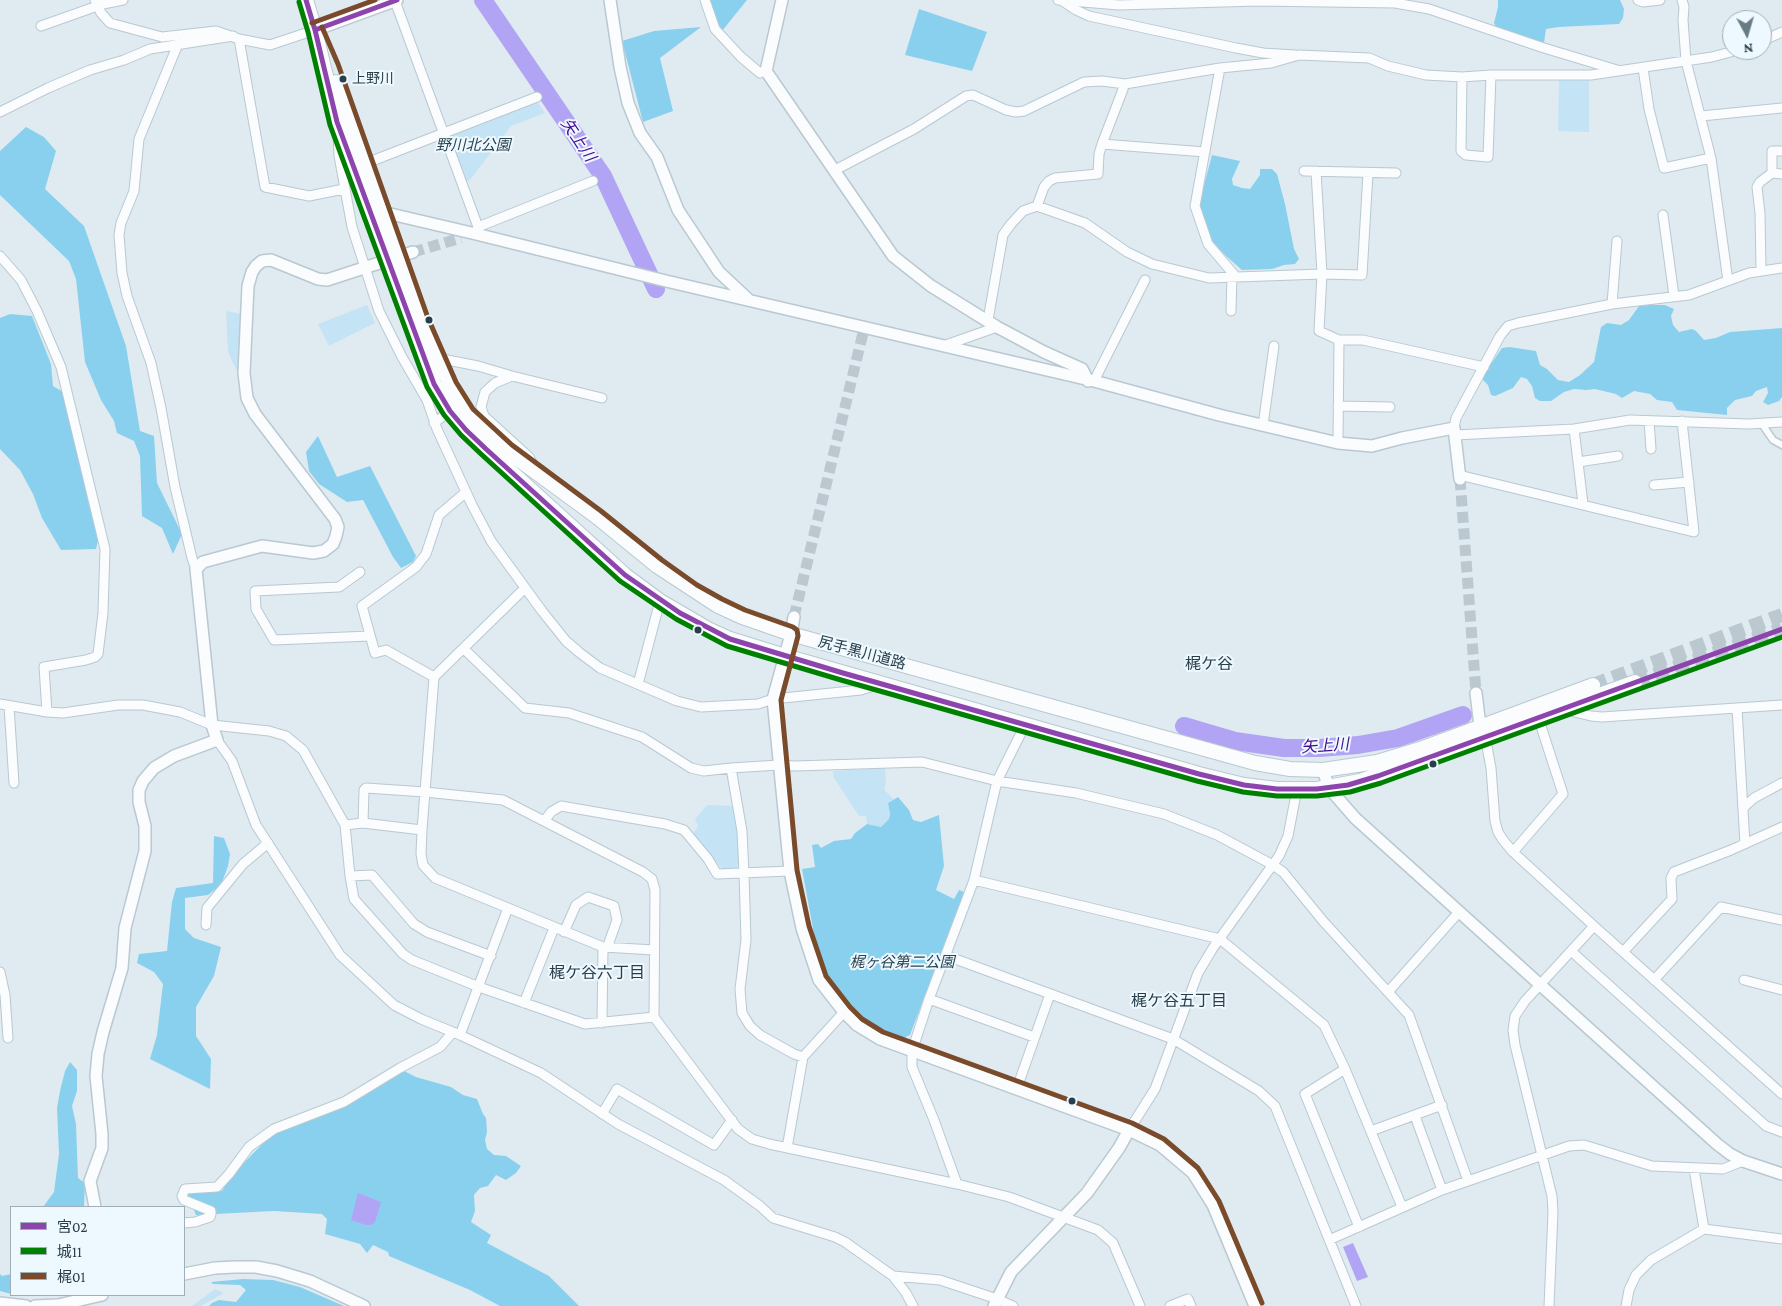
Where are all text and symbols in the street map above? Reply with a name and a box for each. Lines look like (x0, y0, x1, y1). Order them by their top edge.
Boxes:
north arrow (1722, 10, 1772, 60)
text: N (1743, 40, 1754, 57)
place label: 上野川 (352, 71, 394, 87)
marker: 上野川 (338, 74, 348, 84)
water label: 矢上川 (557, 115, 599, 165)
park label: 野川北公園 (436, 136, 510, 154)
unlabelled marker (424, 315, 434, 325)
unlabelled marker (693, 625, 703, 635)
street label: 尻手黒川道路 (816, 633, 908, 673)
district label: 梶ケ谷 (1185, 654, 1233, 674)
water label: 矢上川 (1300, 735, 1350, 757)
unlabelled marker (1428, 759, 1438, 769)
park label: 梶ヶ谷第二公園 (850, 953, 954, 971)
district label: 梶ケ谷六丁目 (549, 963, 645, 983)
district label: 梶ケ谷五丁目 (1131, 991, 1227, 1011)
unlabelled marker (1067, 1096, 1077, 1106)
legend (10, 1206, 185, 1296)
text: 宮02 (57, 1219, 87, 1235)
text: 城11 (57, 1244, 82, 1260)
text: 梶01 (57, 1269, 85, 1285)

